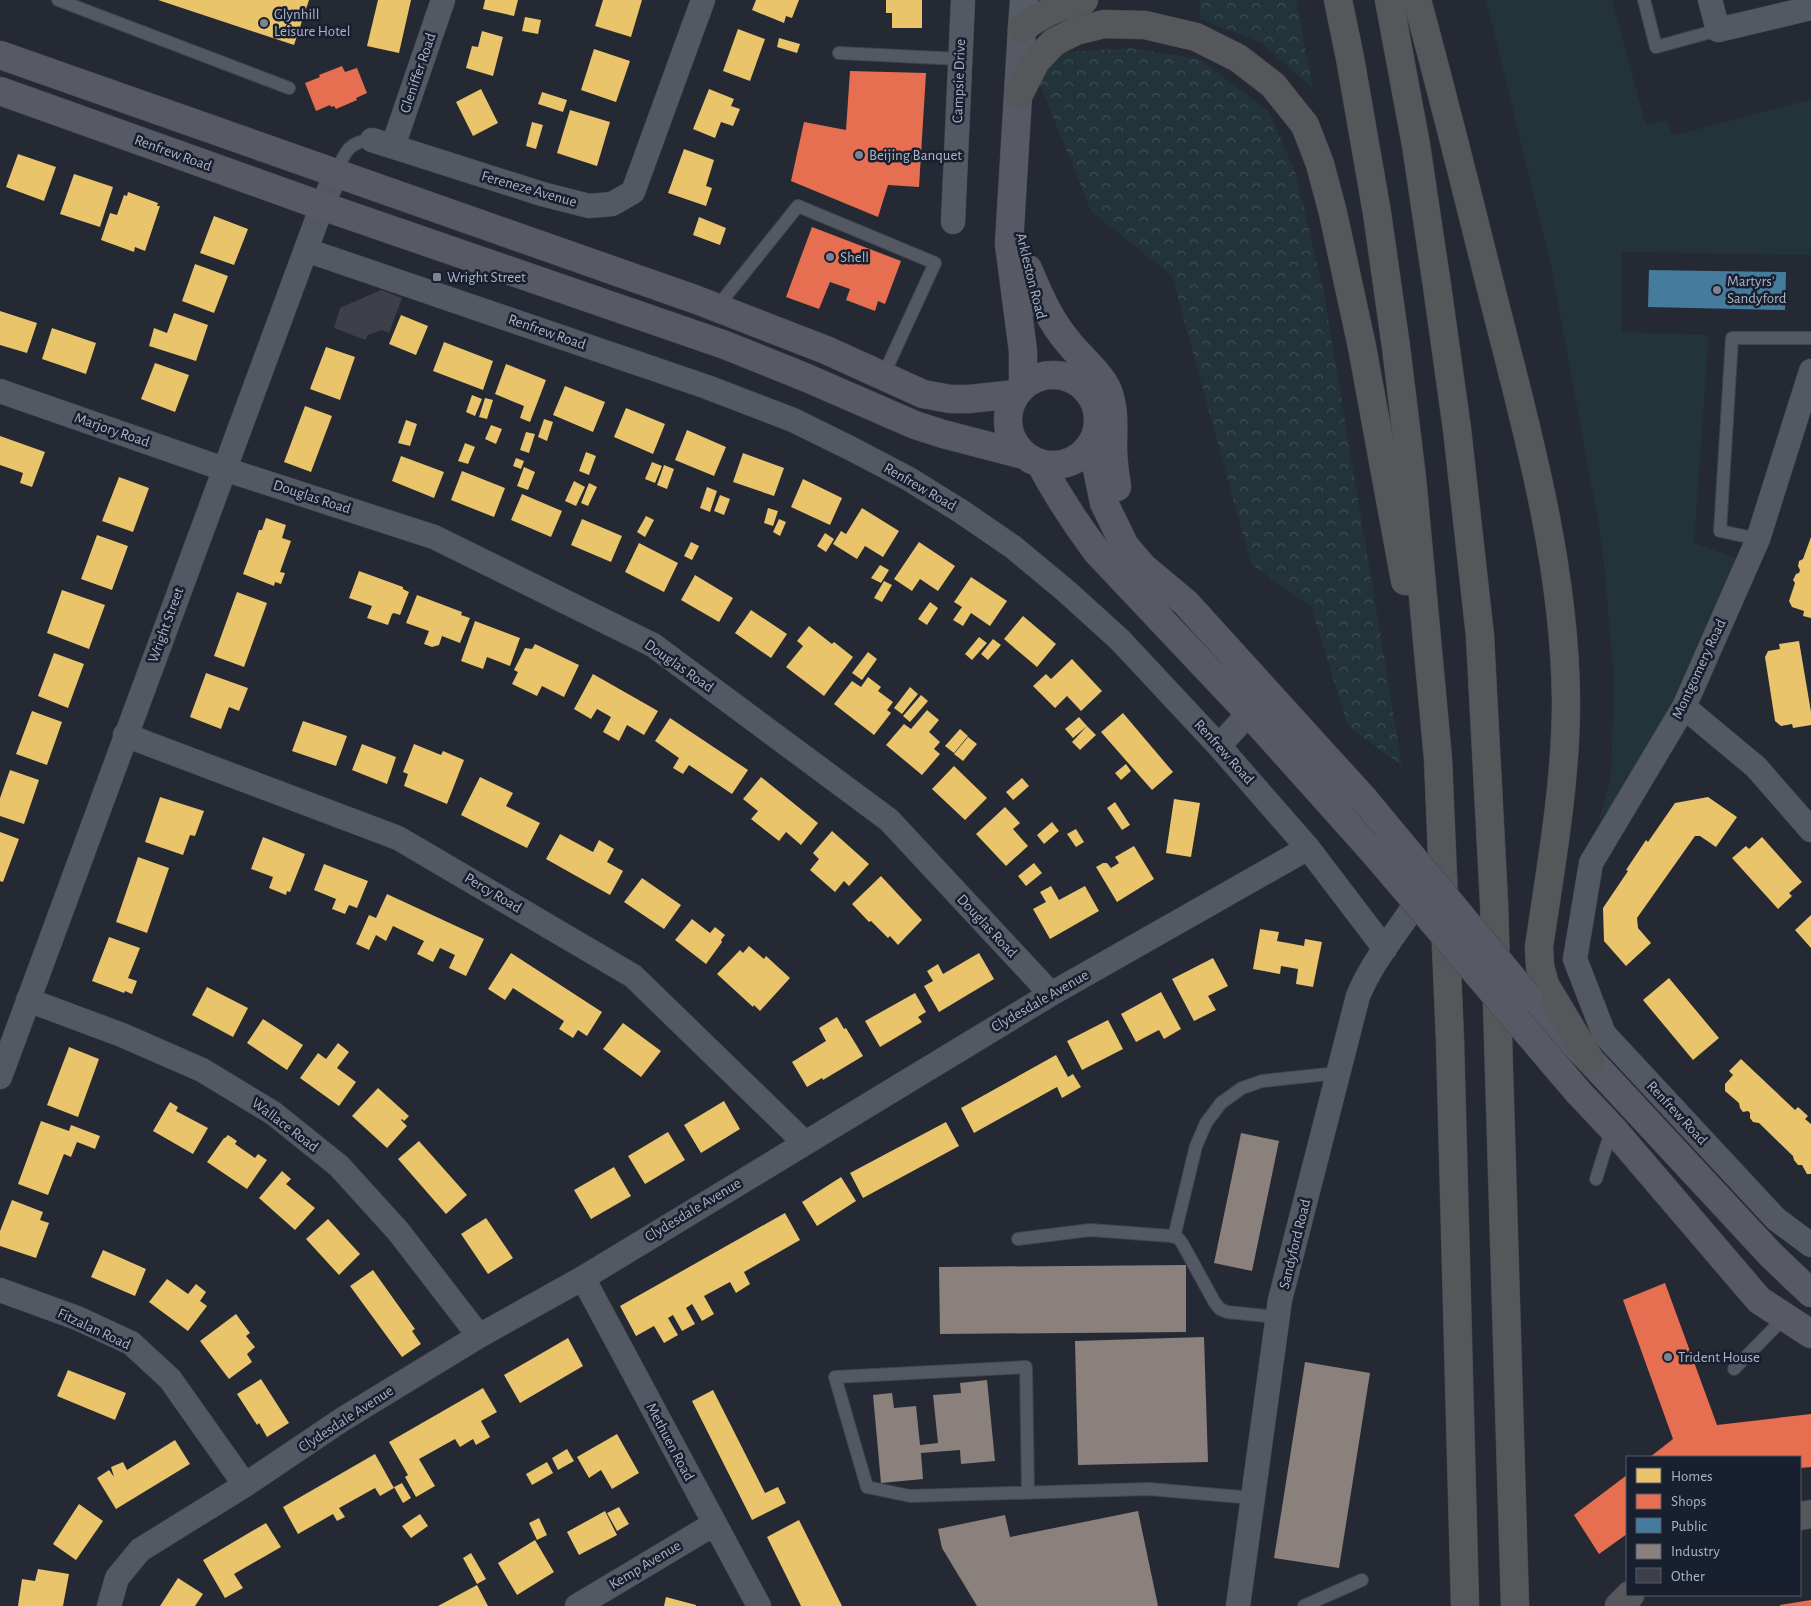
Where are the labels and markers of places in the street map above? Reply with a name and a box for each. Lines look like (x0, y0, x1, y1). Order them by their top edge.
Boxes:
place label: Glynhill Leisure Hotel (274, 7, 350, 39)
marker: Glynhill Leisure Hotel (258, 17, 270, 29)
place label: Beijing Banquet (869, 148, 962, 163)
marker: Beijing Banquet (853, 149, 865, 161)
place label: Shell (840, 250, 869, 265)
marker: Shell (824, 251, 836, 263)
place label: Wright Street (447, 270, 526, 285)
marker: Wright Street (431, 271, 443, 283)
place label: Martyrs' Sandyford (1727, 274, 1787, 306)
marker: Martyrs' Sandyford (1711, 284, 1723, 296)
place label: Trident House (1678, 1350, 1760, 1365)
marker: Trident House (1662, 1351, 1674, 1363)

